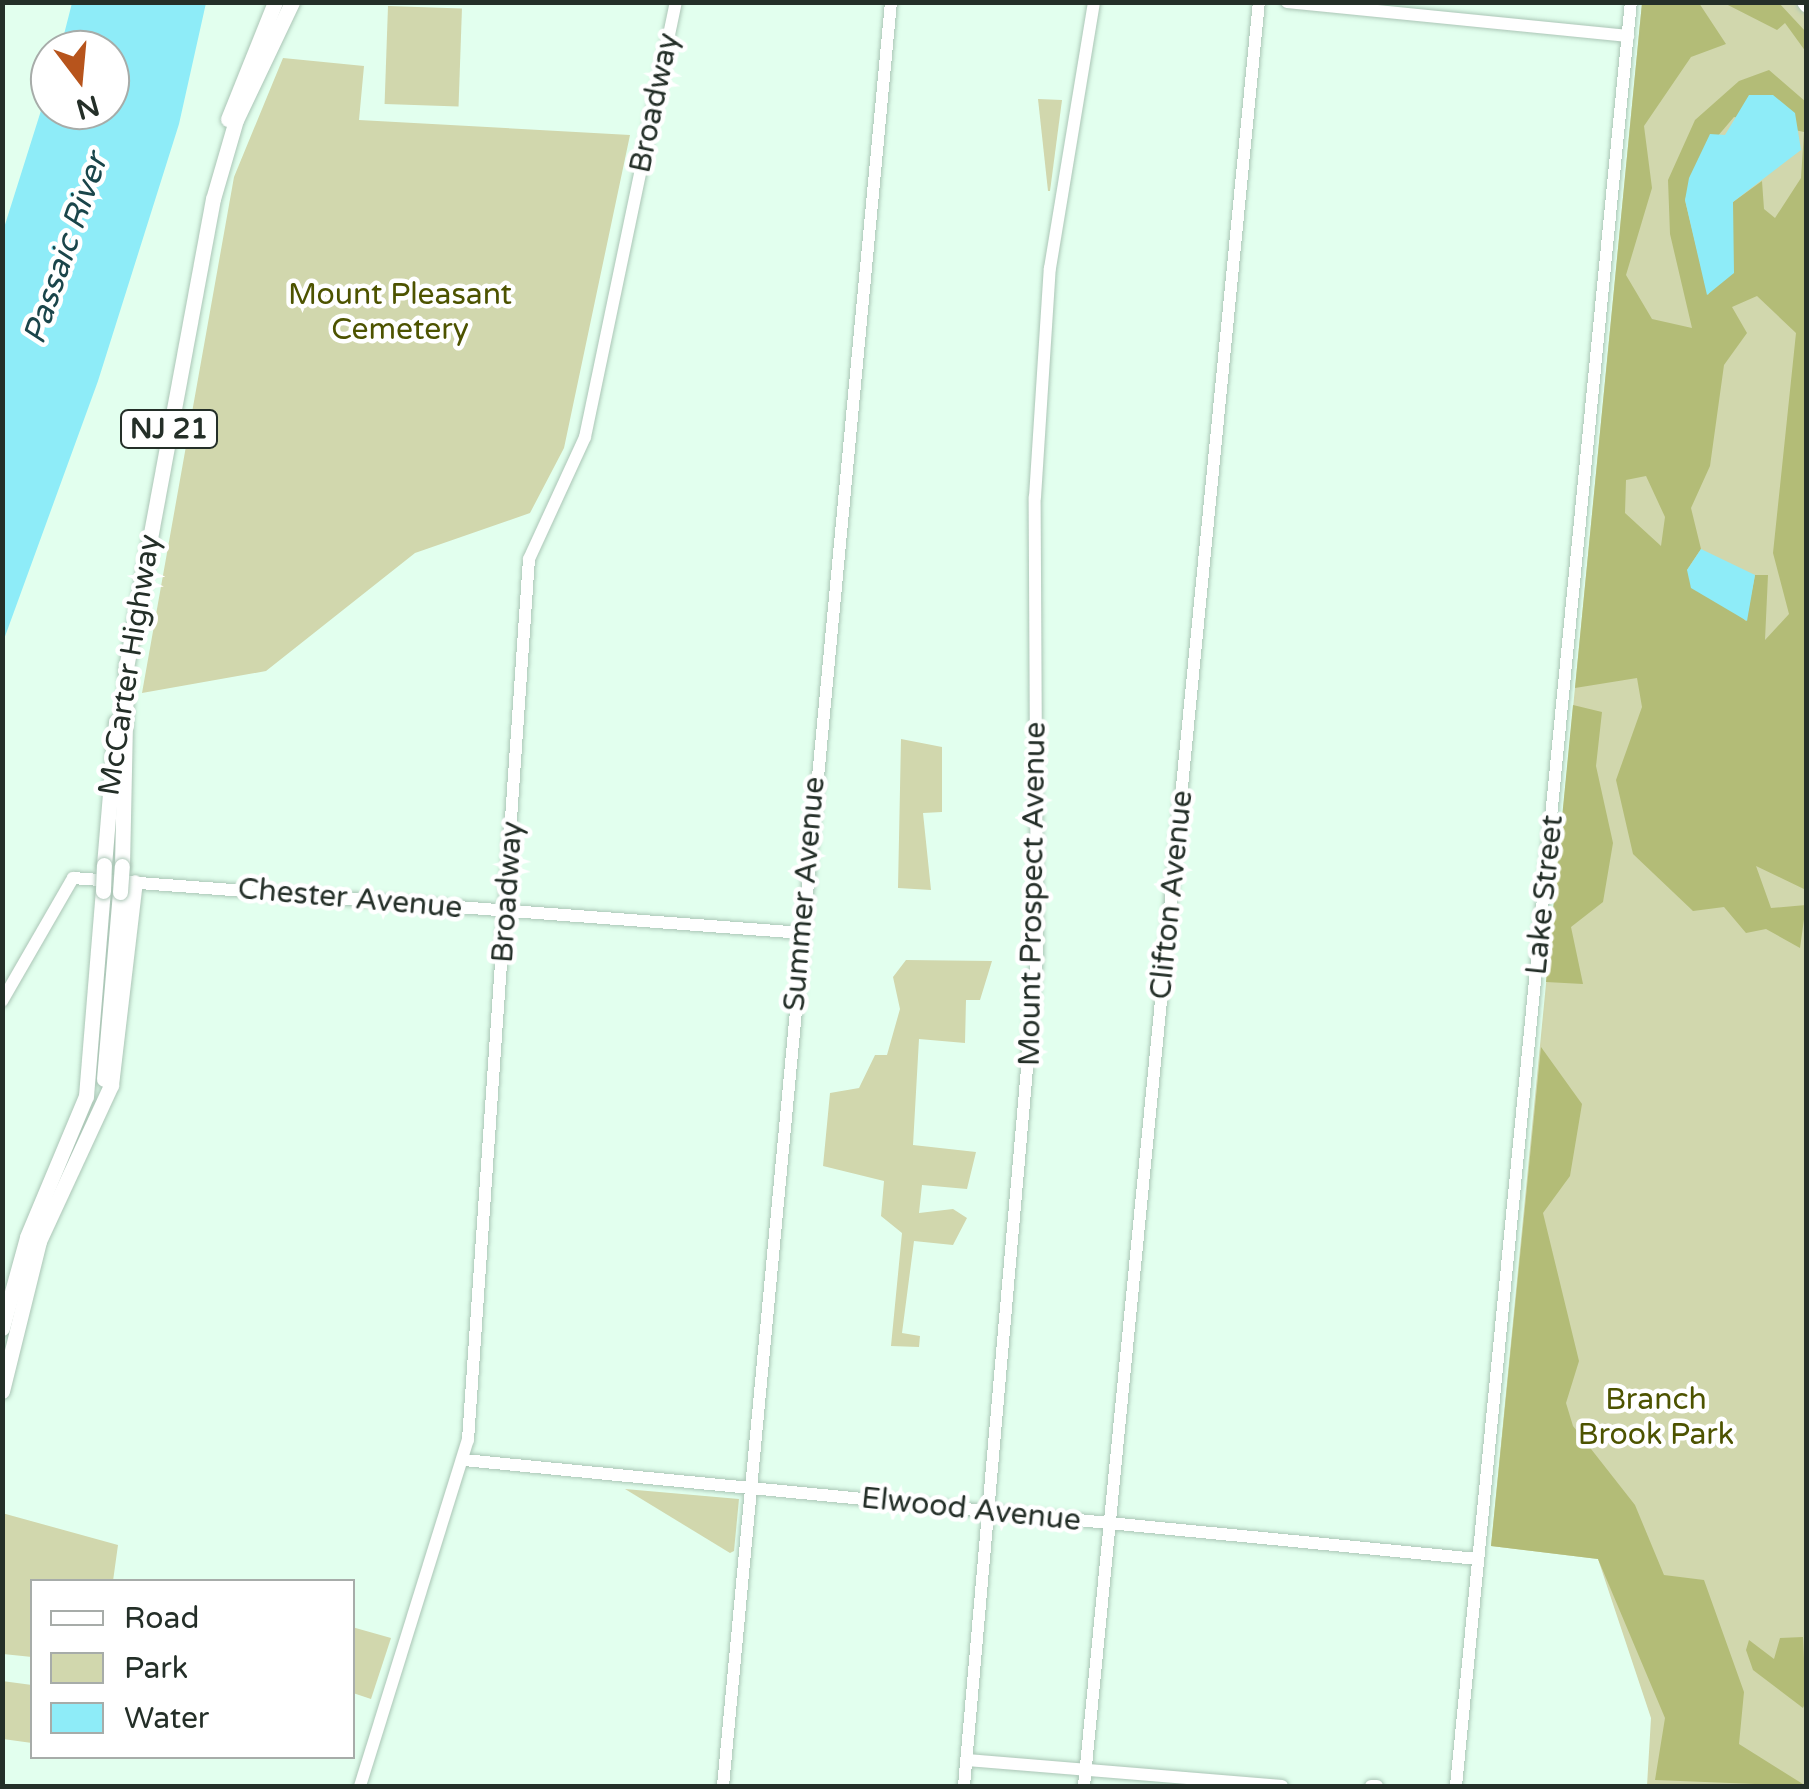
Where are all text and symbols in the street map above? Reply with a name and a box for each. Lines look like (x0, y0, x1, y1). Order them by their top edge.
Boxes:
north arrow (30, 30, 130, 130)
street label: Broadway (623, 30, 687, 176)
text: N (72, 87, 103, 126)
water label: Passaic River (16, 149, 116, 349)
park label: Mount Pleasant Cemetery (288, 277, 512, 348)
road number: NJ 21 (119, 406, 219, 452)
street label: McCarter Highway (92, 532, 168, 798)
street label: Mount Prospect Avenue (1012, 722, 1054, 1066)
street label: Summer Avenue (777, 775, 833, 1013)
street label: Clifton Avenue (1143, 789, 1201, 1001)
street label: Lake Street (1519, 813, 1571, 977)
street label: Broadway (485, 820, 531, 964)
street label: Chester Avenue (236, 871, 464, 927)
park label: Branch Brook Park (1578, 1382, 1734, 1452)
street label: Elwood Avenue (859, 1481, 1083, 1539)
legend (30, 1579, 355, 1759)
text: Road (124, 1600, 199, 1637)
text: Park (124, 1650, 188, 1687)
text: Water (124, 1700, 209, 1737)

